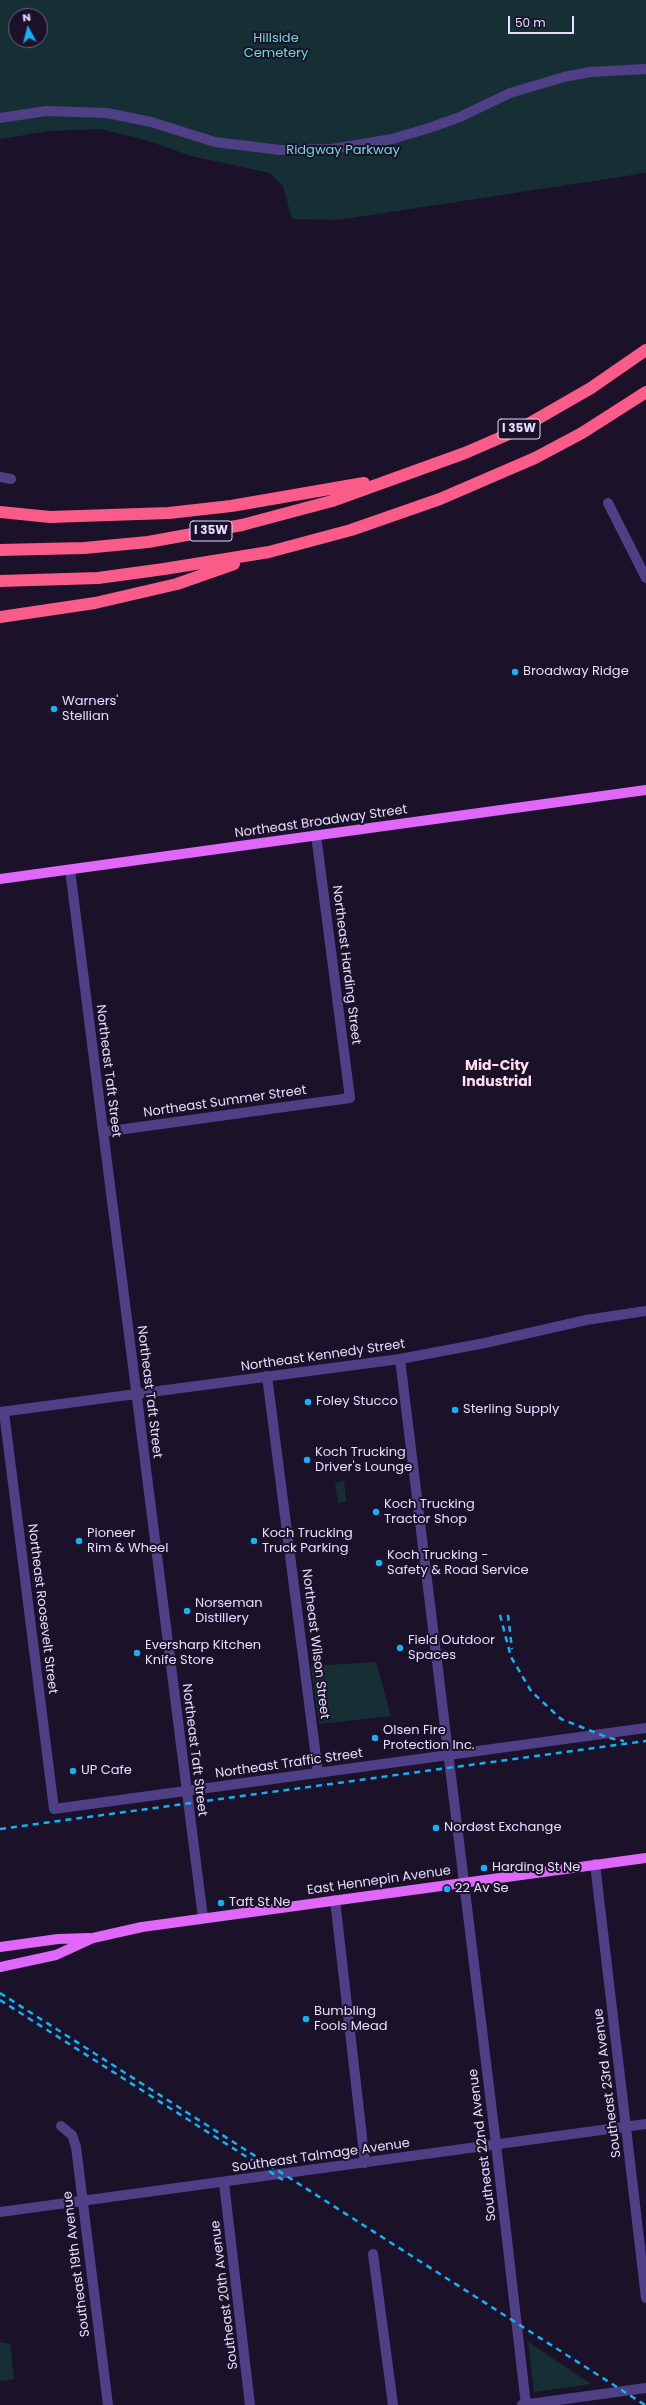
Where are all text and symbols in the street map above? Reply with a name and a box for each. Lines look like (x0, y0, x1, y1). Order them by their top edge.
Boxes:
north arrow (8, 8, 48, 48)
scale bar (510, 8, 576, 34)
text: N (22, 9, 32, 26)
text: 50 m (515, 14, 546, 31)
park label: Hillside Cemetery (244, 31, 308, 62)
park label: Ridgway Parkway (286, 143, 400, 159)
road number: I 35W (498, 419, 540, 439)
road number: I 35W (190, 521, 232, 541)
place label: Broadway Ridge (523, 664, 629, 680)
marker: Broadway Ridge (510, 667, 520, 677)
place label: Warners' Stellian (62, 694, 118, 725)
marker: Warners' Stellian (49, 704, 59, 714)
street label: Northeast Broadway Street (234, 802, 408, 842)
street label: Northeast Harding Street (328, 884, 364, 1046)
street label: Northeast Taft Street (92, 1004, 124, 1138)
district label: Mid-City Industrial (462, 1058, 532, 1090)
street label: Northeast Summer Street (143, 1083, 307, 1121)
street label: Northeast Taft Street (133, 1325, 165, 1459)
street label: Northeast Kennedy Street (240, 1337, 406, 1375)
place label: Foley Stucco (316, 1394, 398, 1410)
marker: Foley Stucco (303, 1397, 313, 1407)
place label: Sterling Supply (463, 1402, 559, 1418)
marker: Sterling Supply (450, 1405, 460, 1415)
place label: Koch Trucking Driver's Lounge (315, 1445, 412, 1476)
marker: Koch Trucking Driver's Lounge (302, 1455, 312, 1465)
place label: Koch Trucking Tractor Shop (384, 1497, 475, 1528)
marker: Koch Trucking Tractor Shop (371, 1507, 381, 1517)
street label: Northeast Roosevelt Street (24, 1523, 60, 1695)
place label: Pioneer Rim & Wheel (87, 1526, 168, 1557)
place label: Koch Trucking Truck Parking (262, 1526, 353, 1557)
marker: Pioneer Rim & Wheel (74, 1536, 84, 1546)
marker: Koch Trucking Truck Parking (249, 1536, 259, 1546)
place label: Koch Trucking - Safety & Road Service (387, 1548, 529, 1579)
marker: Koch Trucking - Safety & Road Service (374, 1558, 384, 1568)
street label: Northeast Wilson Street (298, 1568, 332, 1720)
place label: Norseman Distillery (195, 1596, 263, 1627)
marker: Norseman Distillery (182, 1606, 192, 1616)
place label: Field Outdoor Spaces (408, 1633, 495, 1664)
place label: Eversharp Kitchen Knife Store (145, 1638, 261, 1669)
marker: Field Outdoor Spaces (395, 1643, 405, 1653)
marker: Eversharp Kitchen Knife Store (132, 1648, 142, 1658)
street label: Northeast Taft Street (178, 1683, 210, 1817)
place label: Olsen Fire Protection Inc. (383, 1723, 475, 1754)
marker: Olsen Fire Protection Inc. (370, 1733, 380, 1743)
street label: Northeast Traffic Street (214, 1746, 364, 1782)
place label: UP Cafe (81, 1763, 132, 1779)
marker: UP Cafe (68, 1766, 78, 1776)
place label: Nordøst Exchange (444, 1820, 561, 1836)
marker: Nordøst Exchange (431, 1823, 441, 1833)
place label: Harding St Ne (492, 1860, 580, 1876)
street label: East Hennepin Avenue (306, 1863, 452, 1899)
marker: Harding St Ne (479, 1863, 489, 1873)
place label: 22 Av Se (455, 1881, 509, 1897)
marker: 22 Av Se (442, 1884, 452, 1894)
place label: Taft St Ne (229, 1895, 290, 1911)
marker: Taft St Ne (216, 1898, 226, 1908)
place label: Bumbling Fools Mead (314, 2004, 387, 2035)
street label: Southeast 23rd Avenue (591, 2008, 625, 2158)
marker: Bumbling Fools Mead (301, 2014, 311, 2024)
street label: Southeast 22nd Avenue (466, 2068, 500, 2222)
street label: Southeast Talmage Avenue (231, 2136, 411, 2176)
street label: Southeast 19th Avenue (60, 2190, 94, 2338)
street label: Southeast 20th Avenue (208, 2220, 242, 2370)

